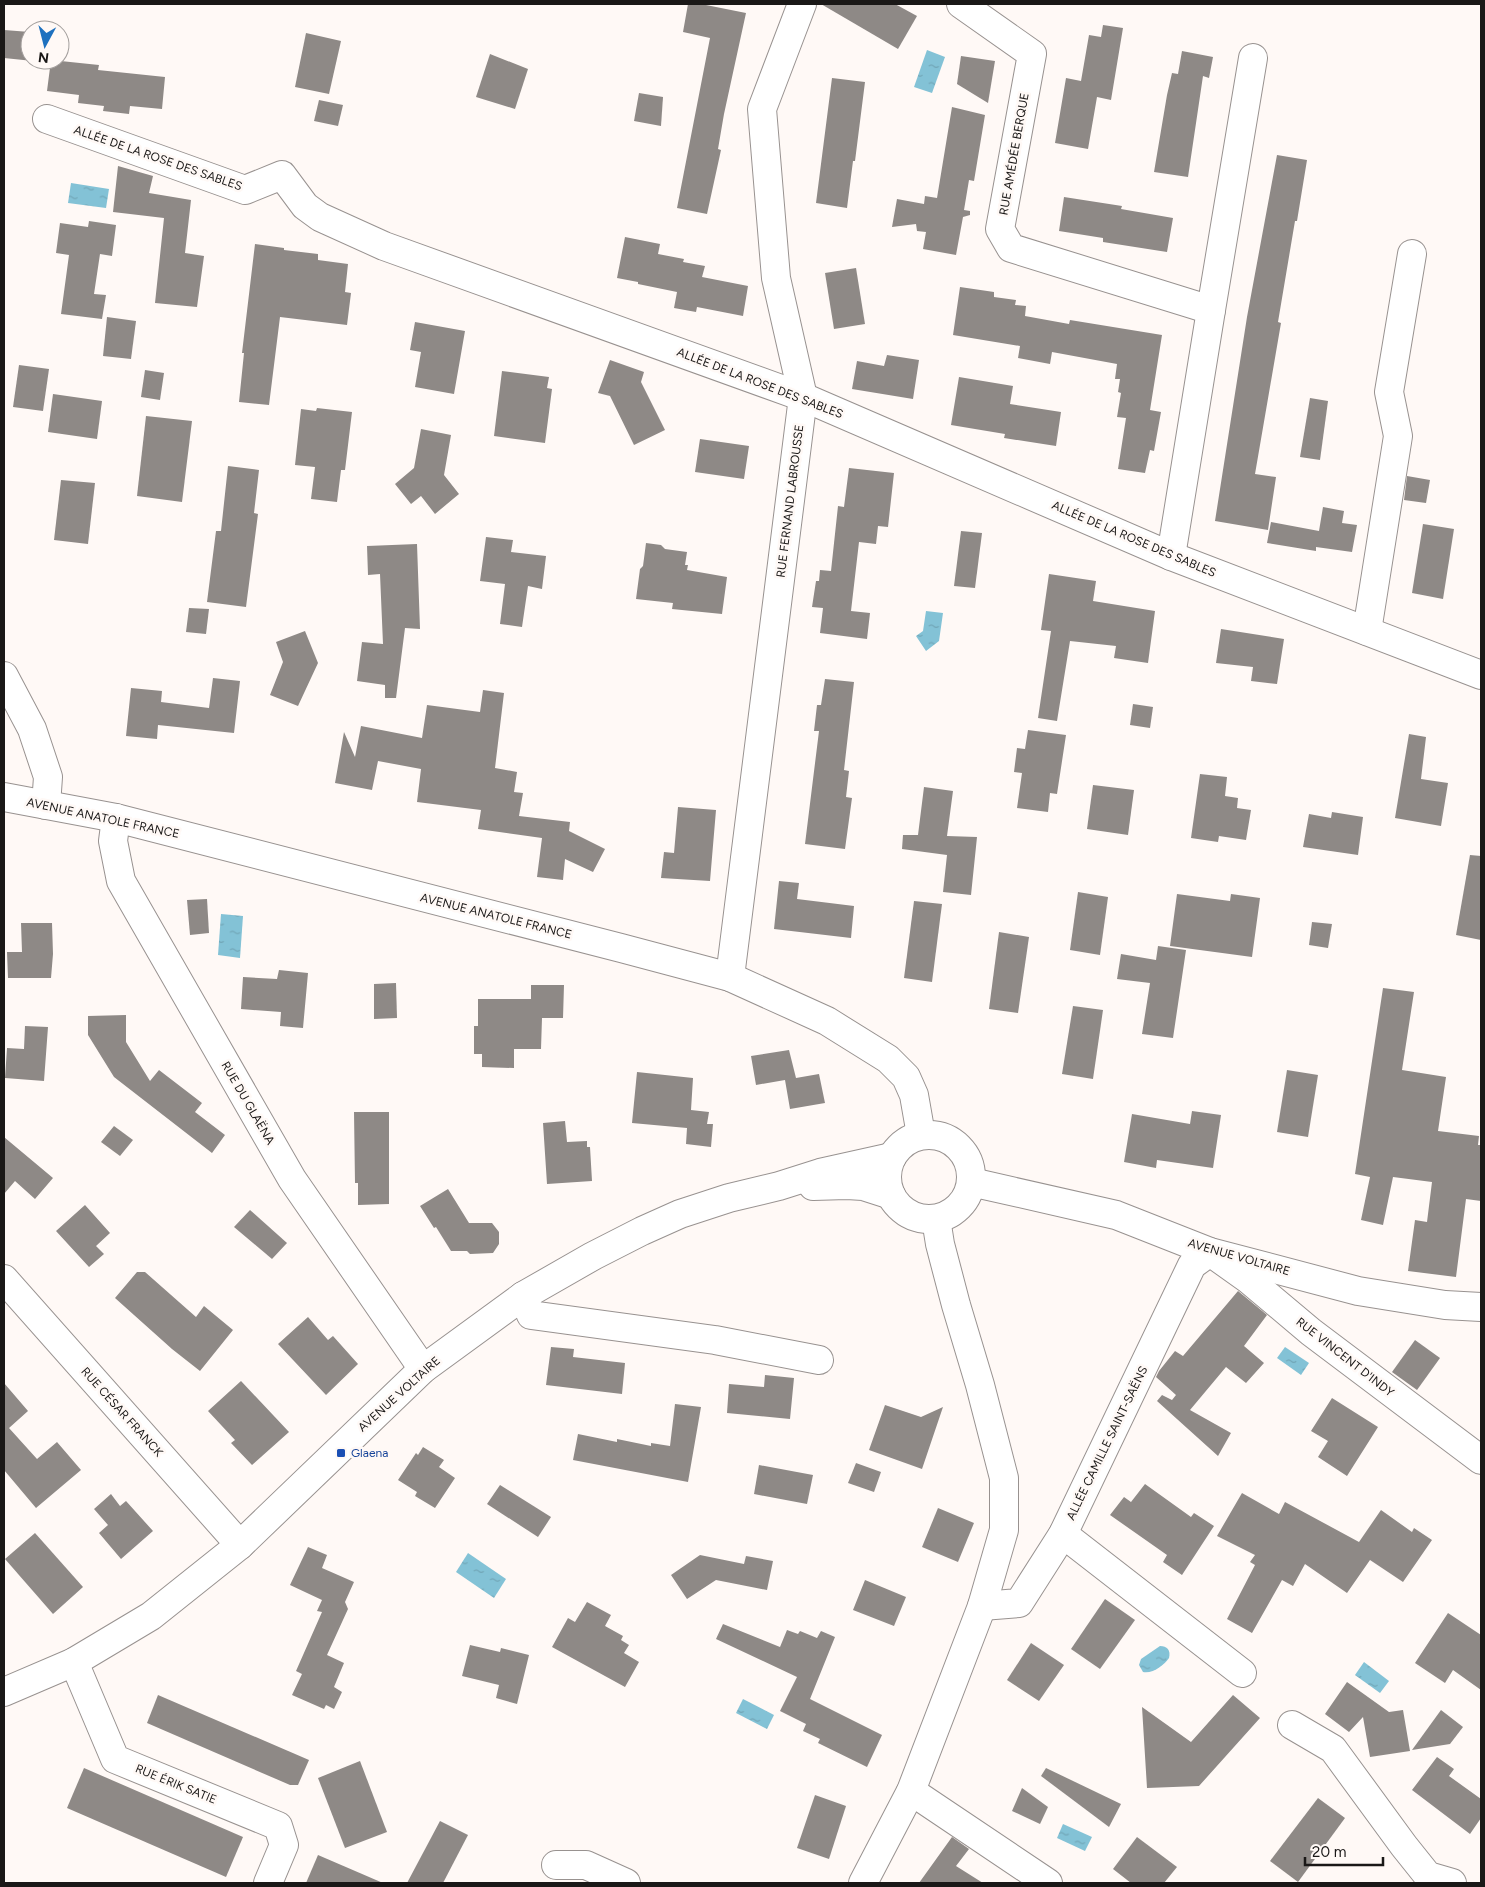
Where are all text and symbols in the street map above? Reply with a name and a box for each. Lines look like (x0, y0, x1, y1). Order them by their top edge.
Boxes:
north arrow (20, 20, 70, 70)
text: N (37, 48, 50, 67)
street label: RUE AMÉDÉE BERQUE (996, 92, 1032, 216)
street label: ALLÉE DE LA ROSE DES SABLES (72, 123, 244, 193)
street label: ALLÉE DE LA ROSE DES SABLES (675, 345, 845, 421)
street label: RUE FERNAND LABROUSSE (774, 424, 806, 578)
street label: ALLÉE DE LA ROSE DES SABLES (1050, 498, 1218, 580)
street label: AVENUE ANATOLE FRANCE (25, 795, 181, 841)
street label: AVENUE ANATOLE FRANCE (419, 890, 573, 942)
street label: RUE DU GLAËNA (218, 1059, 278, 1147)
street label: AVENUE VOLTAIRE (1186, 1236, 1292, 1278)
street label: RUE VINCENT D'INDY (1293, 1314, 1397, 1400)
street label: AVENUE VOLTAIRE (355, 1353, 443, 1435)
street label: RUE CÉSAR FRANCK (78, 1364, 166, 1460)
street label: ALLÉE CAMILLE SAINT-SAËNS (1064, 1364, 1150, 1522)
place label: Glaena (351, 1446, 388, 1460)
marker: Glaena (335, 1447, 347, 1459)
street label: RUE ÉRIK SATIE (133, 1761, 219, 1807)
scale bar (1305, 1834, 1382, 1866)
text: 20 m (1312, 1843, 1346, 1861)

